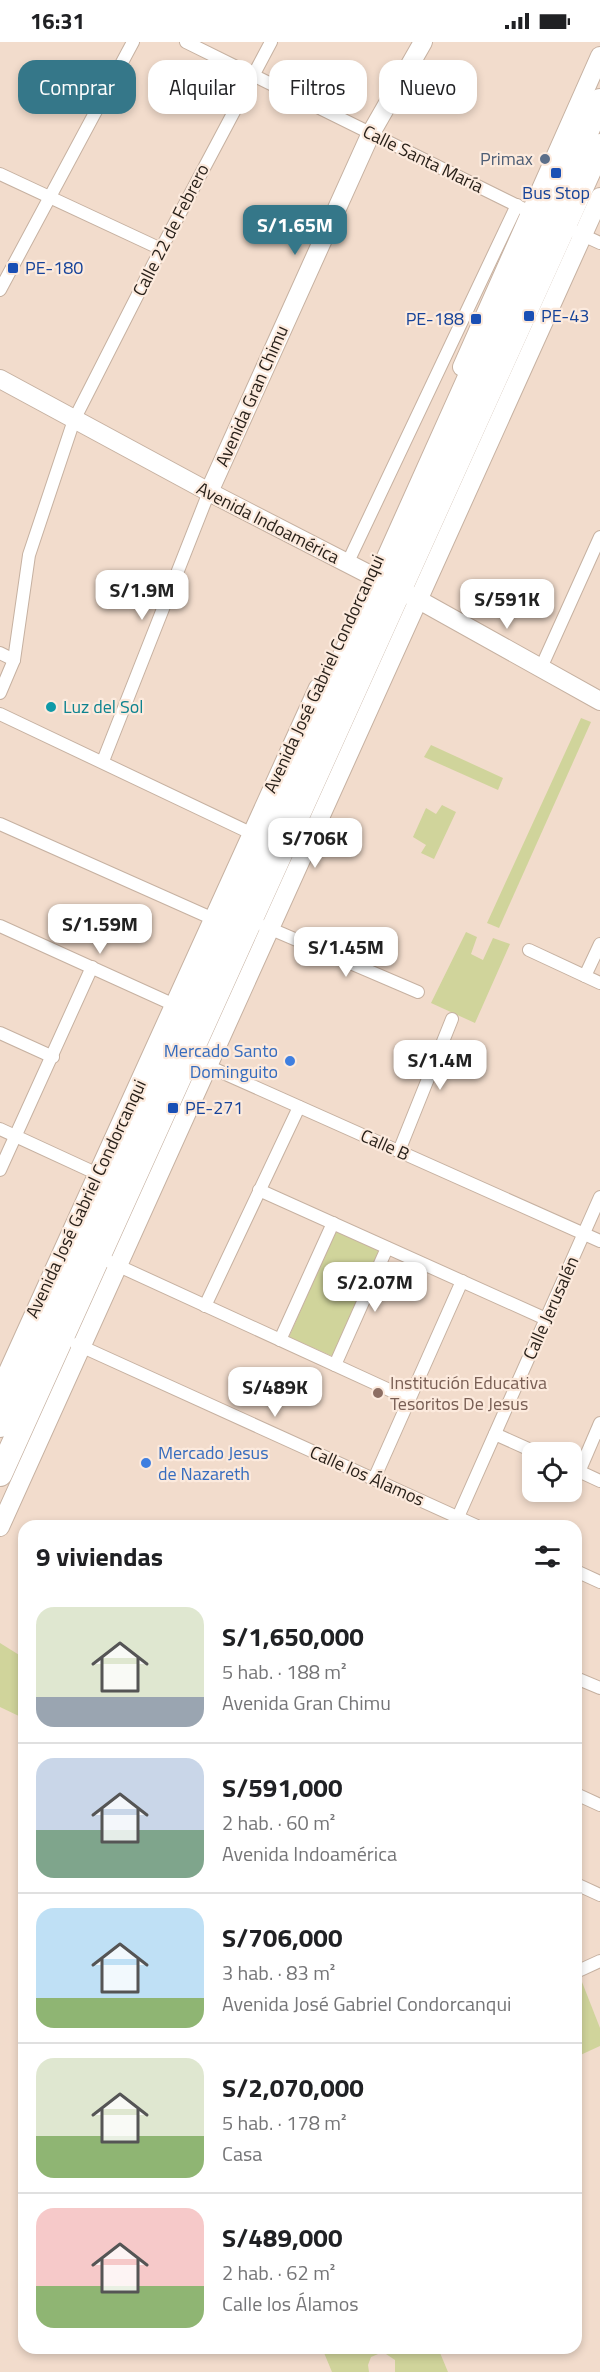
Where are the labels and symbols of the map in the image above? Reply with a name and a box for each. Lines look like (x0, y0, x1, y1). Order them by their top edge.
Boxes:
street label: Calle Santa María (358, 118, 488, 199)
place label: Primax (480, 145, 533, 172)
marker: Primax (538, 152, 552, 166)
street label: Calle 22 de Febrero (126, 159, 216, 301)
marker: Bus Stop (549, 166, 563, 180)
place label: Bus Stop (522, 179, 590, 206)
pin: S/1.65M (240, 205, 350, 256)
place label: PE-180 (25, 254, 83, 281)
marker: PE-180 (6, 261, 20, 275)
place label: PE-43 (541, 302, 589, 329)
place label: PE-188 (406, 305, 464, 332)
marker: PE-43 (522, 309, 536, 323)
marker: PE-188 (469, 312, 483, 326)
street label: Avenida Gran Chimu (208, 321, 295, 471)
street label: Avenida Indoamérica (192, 475, 344, 570)
street label: Avenida José Gabriel Condorcanqui (256, 550, 391, 798)
pin: S/1.9M (93, 570, 191, 621)
pin: S/591K (458, 579, 556, 630)
place label: Luz del Sol (63, 693, 143, 720)
marker: Luz del Sol (44, 700, 58, 714)
pin: S/706K (266, 818, 364, 869)
pin: S/1.59M (45, 904, 155, 955)
pin: S/1.45M (291, 927, 401, 978)
place label: Mercado Santo Dominguito (164, 1037, 278, 1085)
pin: S/1.4M (391, 1040, 489, 1091)
marker: Mercado Santo Dominguito (283, 1054, 297, 1068)
street label: Avenida José Gabriel Condorcanqui (18, 1075, 153, 1323)
place label: PE-271 (185, 1094, 243, 1121)
marker: PE-271 (166, 1101, 180, 1115)
street label: Calle B (356, 1122, 414, 1167)
street label: Calle Jerusalén (516, 1252, 585, 1364)
pin: S/2.07M (320, 1262, 430, 1313)
pin: S/489K (226, 1367, 324, 1418)
place label: Institución Educativa Tesoritos De Jesus (390, 1369, 547, 1417)
marker: Institución Educativa Tesoritos De Jesus (371, 1386, 385, 1400)
street label: Calle los Álamos (306, 1438, 429, 1513)
place label: Mercado Jesus de Nazareth (158, 1439, 269, 1487)
marker: Mercado Jesus de Nazareth (139, 1456, 153, 1470)

